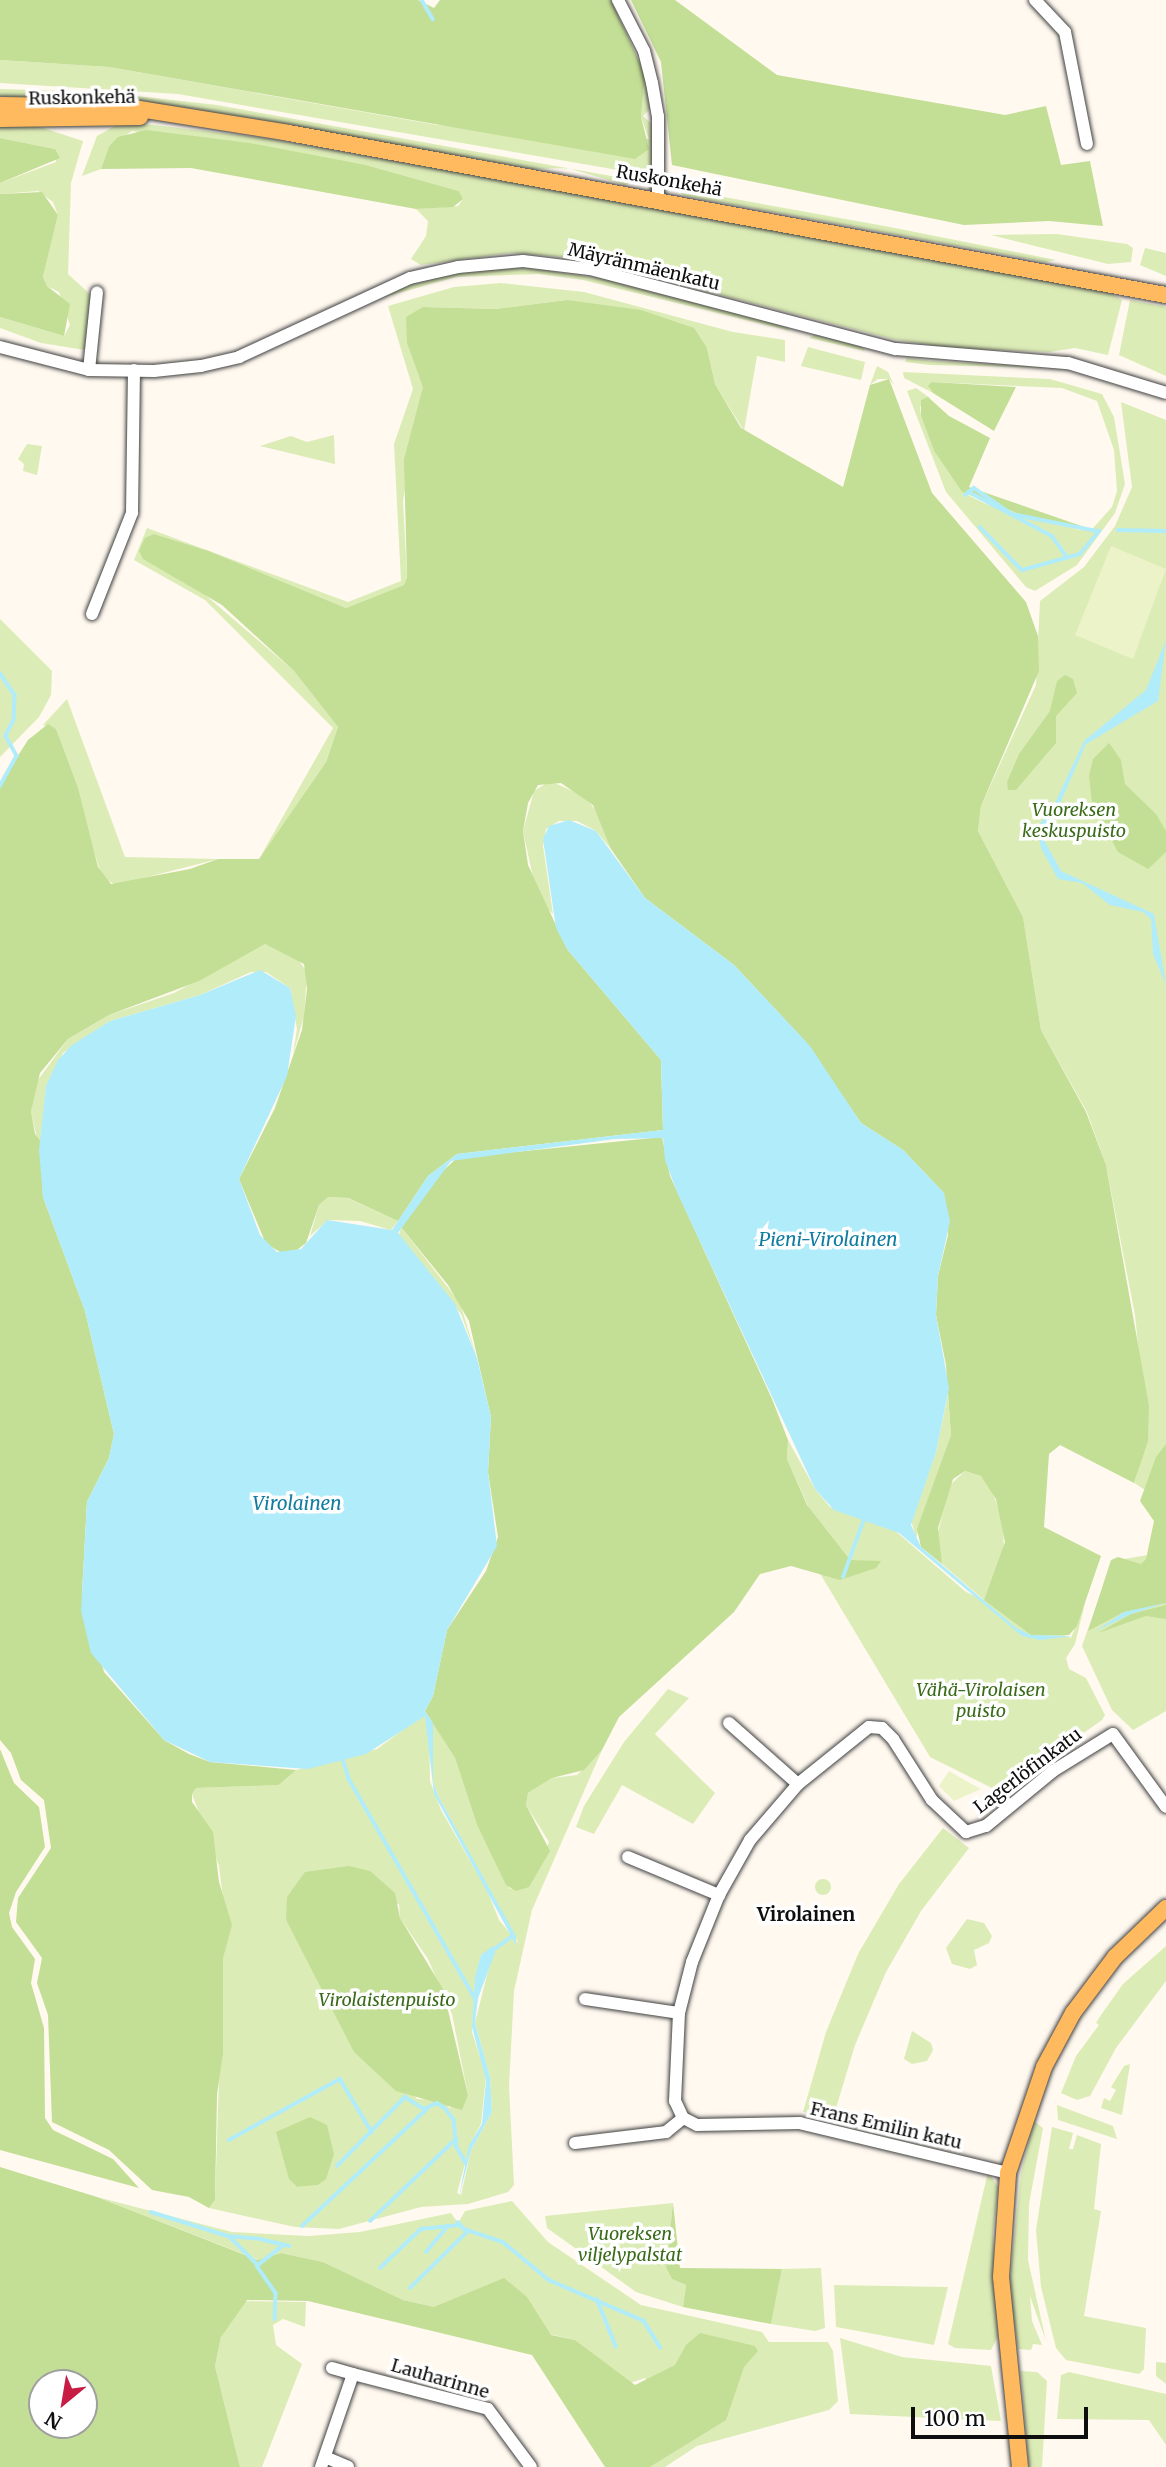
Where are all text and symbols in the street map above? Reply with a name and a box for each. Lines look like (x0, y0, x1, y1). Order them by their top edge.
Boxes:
street label: Ruskonkehä (28, 86, 136, 110)
street label: Ruskonkehä (614, 161, 724, 201)
street label: Mäyränmäenkatu (566, 239, 722, 295)
park label: Vuoreksen keskuspuisto (1022, 800, 1126, 842)
water label: Pieni-Virolainen (758, 1229, 898, 1251)
water label: Virolainen (253, 1493, 341, 1515)
park label: Vähä-Virolaisen puisto (916, 1680, 1046, 1722)
street label: Lagerlöfinkatu (970, 1724, 1086, 1818)
district label: Virolainen (757, 1904, 855, 1926)
park label: Virolaistenpuisto (319, 1989, 455, 2011)
street label: Frans Emilin katu (808, 2098, 964, 2154)
park label: Vuoreksen viljelypalstat (578, 2224, 682, 2266)
street label: Lauharinne (388, 2355, 492, 2403)
north arrow (28, 2369, 98, 2439)
scale bar (914, 2394, 1091, 2438)
text: 100 m (924, 2405, 986, 2432)
text: N (41, 2406, 66, 2435)

